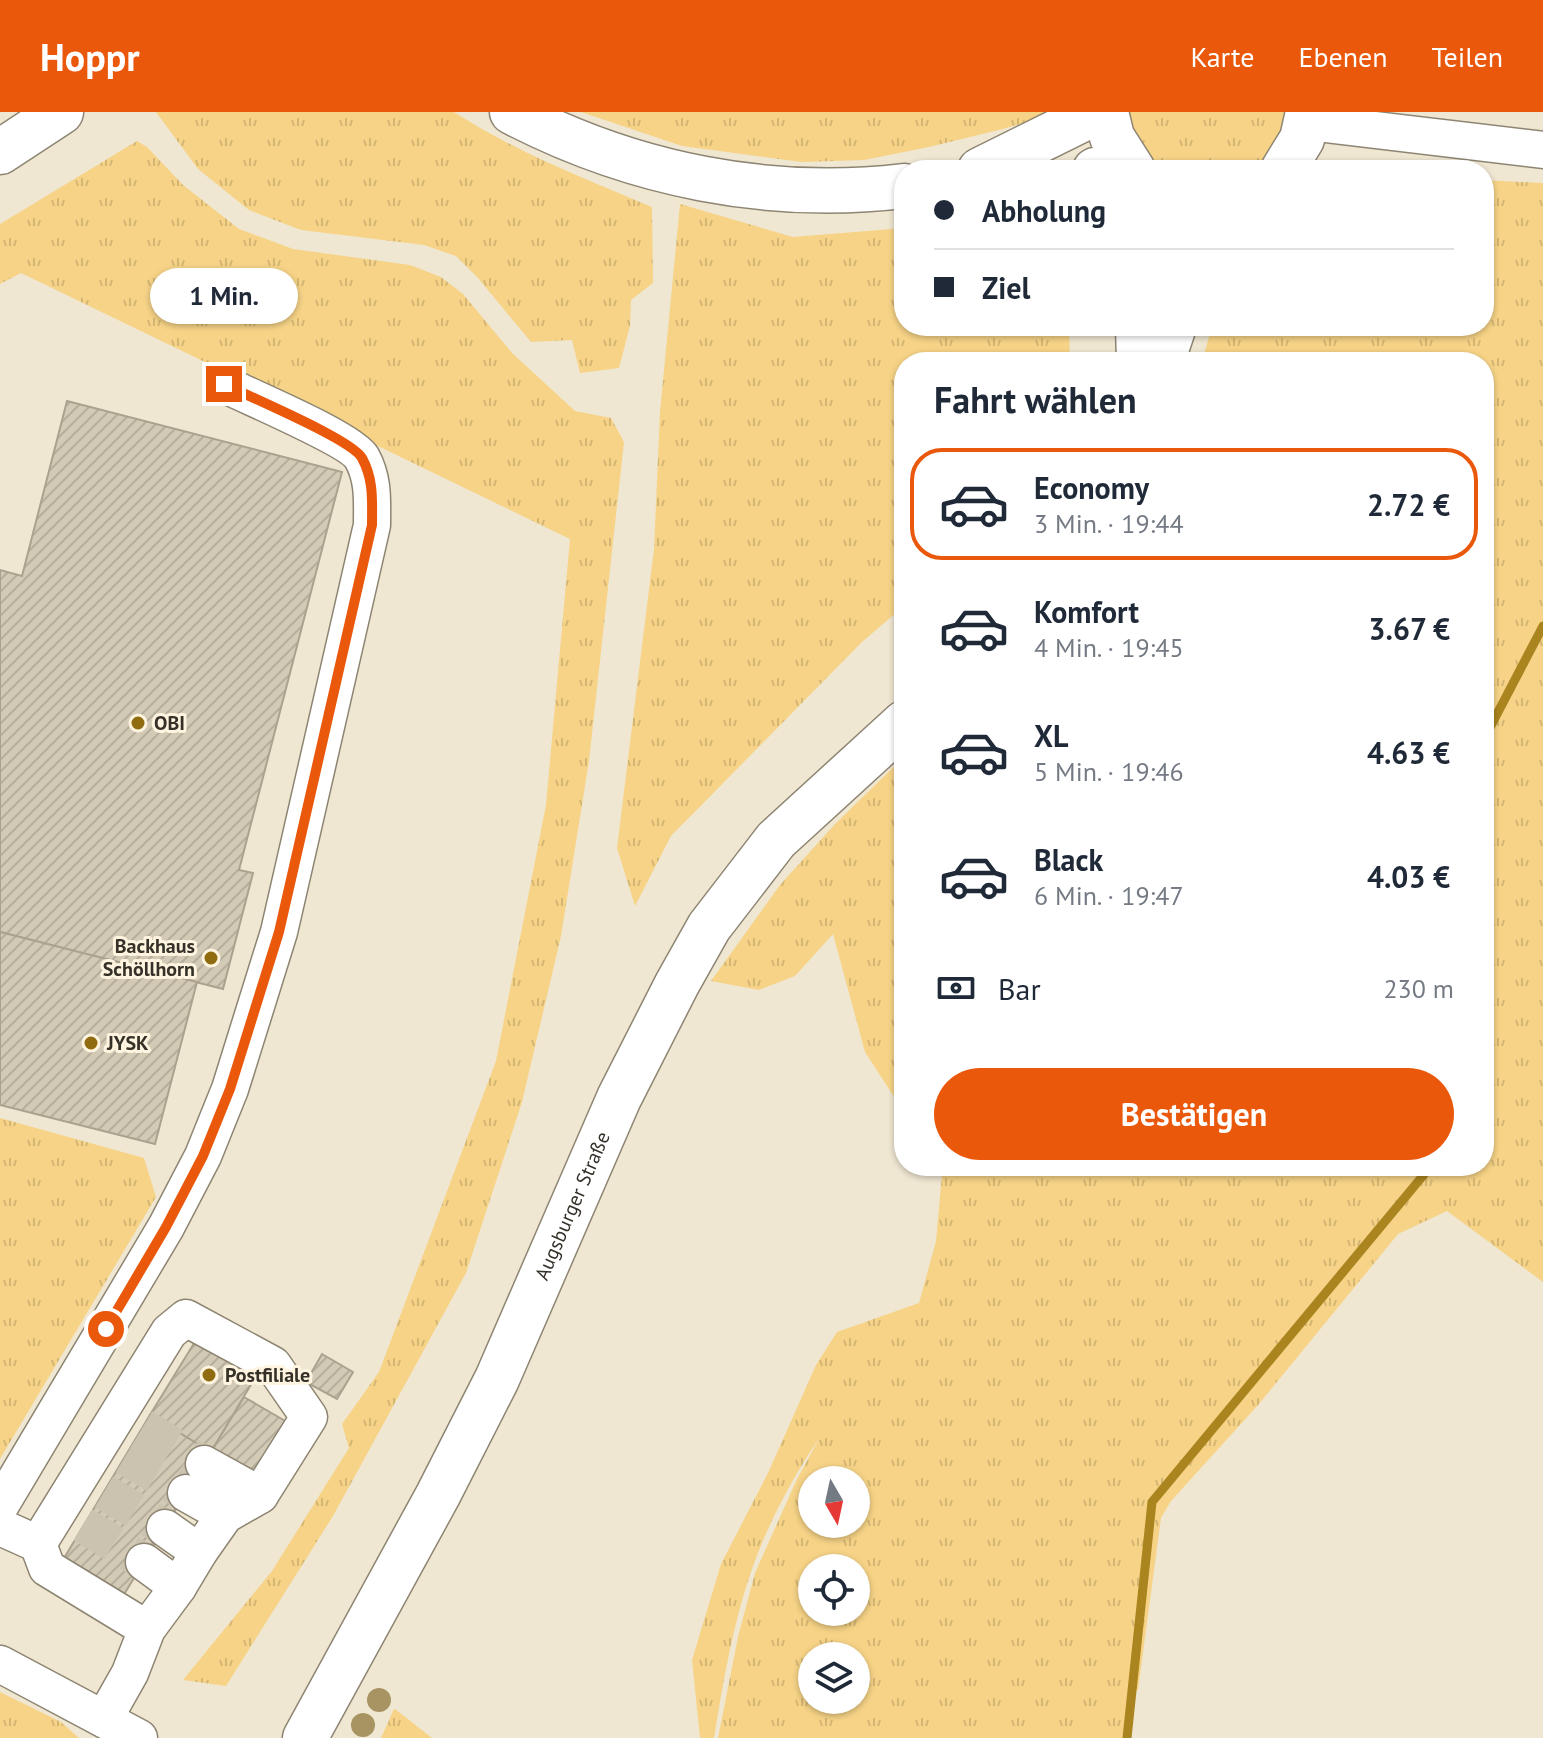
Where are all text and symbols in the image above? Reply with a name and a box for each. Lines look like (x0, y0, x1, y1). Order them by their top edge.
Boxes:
text: Hoppr (40, 32, 140, 81)
text: Karte (1190, 38, 1254, 75)
text: Ebenen (1298, 38, 1388, 75)
text: Teilen (1432, 38, 1503, 75)
text: Abholung (982, 191, 1106, 230)
callout: 1 Min. (150, 268, 298, 324)
text: Ziel (982, 268, 1030, 307)
text: 1 Min. (189, 279, 259, 312)
route end (206, 366, 242, 402)
text: Fahrt wählen (934, 376, 1137, 423)
icon: car (938, 468, 1010, 540)
text: Economy (1034, 468, 1149, 507)
text: 2.72 € (1367, 485, 1450, 524)
text: 3 Min. · 19:44 (1034, 507, 1184, 540)
icon: car (938, 592, 1010, 664)
text: Komfort (1034, 592, 1139, 631)
text: 3.67 € (1369, 609, 1450, 648)
text: 4 Min. · 19:45 (1034, 631, 1184, 664)
place label: OBI (154, 710, 185, 736)
marker: OBI (129, 714, 147, 732)
icon: car (938, 716, 1010, 788)
text: XL (1034, 716, 1068, 755)
text: 4.63 € (1367, 733, 1450, 772)
text: 5 Min. · 19:46 (1034, 755, 1184, 788)
icon: car (938, 840, 1010, 912)
text: Black (1034, 840, 1103, 879)
text: 4.03 € (1367, 857, 1450, 896)
text: 6 Min. · 19:47 (1034, 879, 1184, 912)
place label: Backhaus Schöllhorn (103, 933, 195, 982)
marker: Backhaus Schöllhorn (202, 949, 220, 967)
icon: cash (934, 966, 978, 1010)
text: Bar (998, 969, 1041, 1008)
text: 230 m (1383, 972, 1454, 1005)
place label: JYSK (106, 1030, 149, 1056)
marker: JYSK (82, 1034, 100, 1052)
button: Bestätigen (934, 1068, 1454, 1160)
street label: Augsburger Straße (529, 1128, 616, 1284)
route start (88, 1311, 124, 1347)
place label: Postfiliale (225, 1362, 310, 1388)
marker: Postfiliale (200, 1366, 218, 1384)
north arrow (798, 1466, 870, 1538)
map controls (798, 1466, 870, 1714)
button: locate (798, 1554, 870, 1626)
button: layers (798, 1642, 870, 1714)

